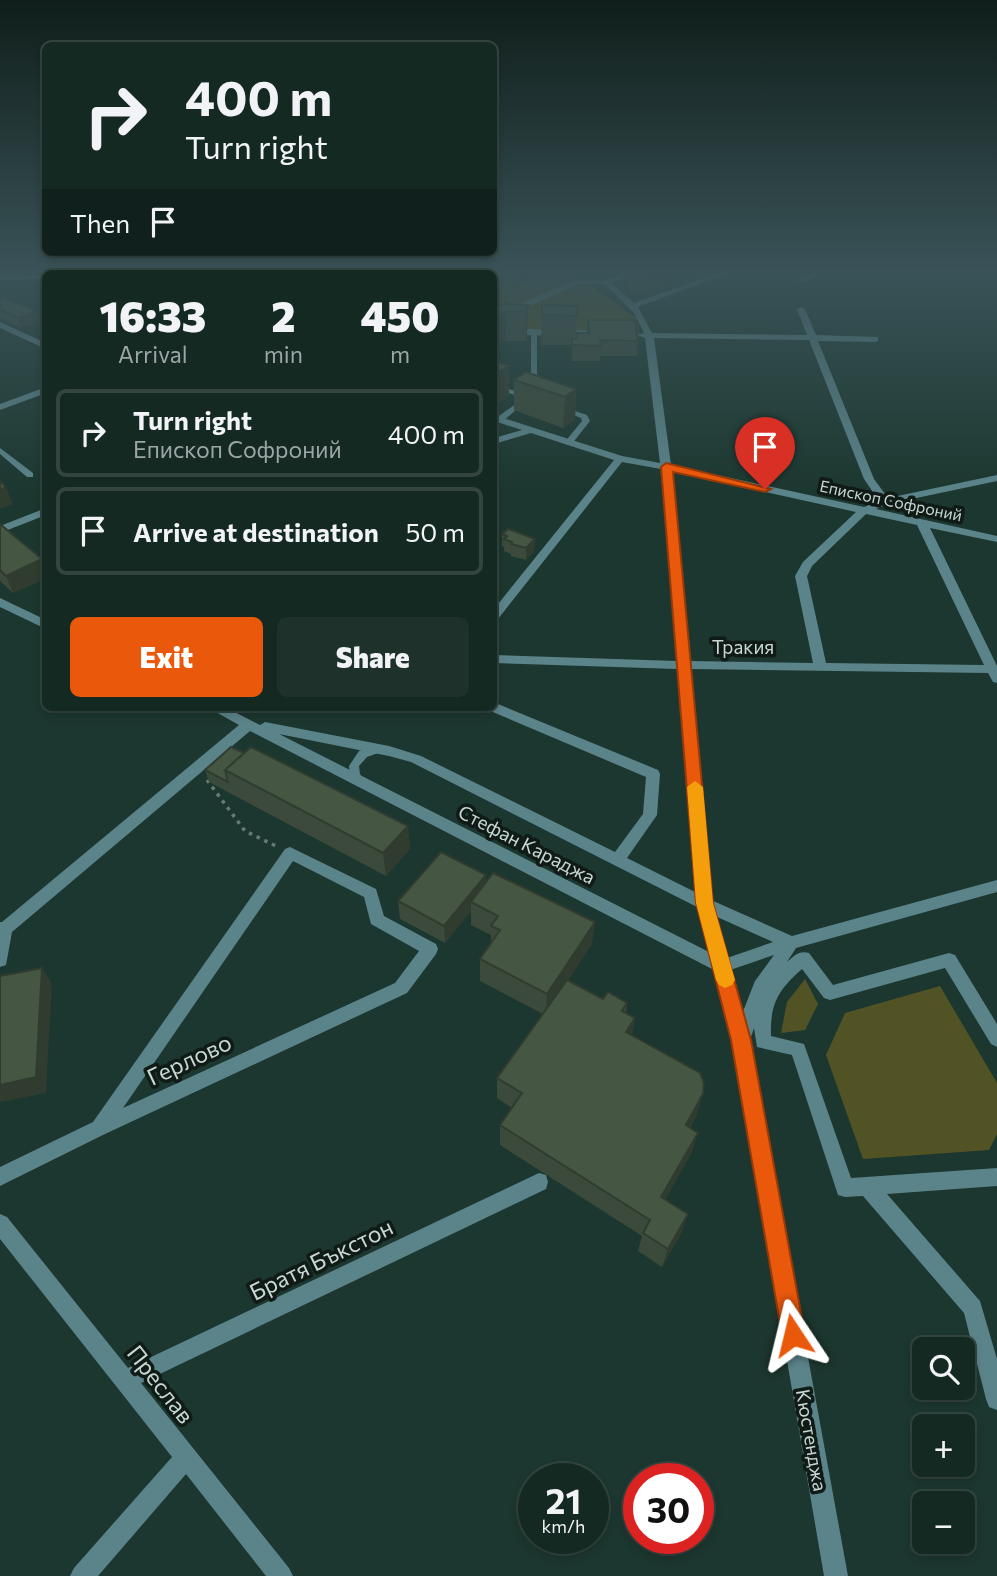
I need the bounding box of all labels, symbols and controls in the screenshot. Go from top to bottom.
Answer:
text: 400 m [185,66,332,126]
icon: right [70,70,161,161]
text: Turn right [185,126,328,166]
icon: arrive [144,203,182,241]
text: Then [70,207,130,238]
text: 16:33 [100,289,206,341]
text: 2 [271,289,295,341]
text: 450 [360,289,439,341]
text: Arrival [118,340,188,368]
text: min [264,340,303,368]
text: m [390,340,410,368]
text: Turn right [133,404,252,435]
icon: right [74,414,112,452]
pin [735,417,795,489]
text: 400 m [388,418,465,449]
icon: arrive [746,428,784,466]
text: Епископ Софроний [133,435,342,463]
street label: Епископ Софроний [818,476,964,524]
icon: arrive [74,512,112,550]
text: Arrive at destination [133,516,379,547]
text: 50 m [405,516,465,547]
button: Exit [70,617,263,697]
button: Share [277,617,469,697]
street label: Тракия [712,635,774,658]
street label: Стефан Караджа [455,800,599,888]
street label: Герлово [142,1027,236,1091]
street label: Братя Бъкстон [245,1212,397,1306]
position arrow [756,1298,830,1372]
map controls [912,1337,975,1554]
button: search [912,1337,975,1400]
street label: Преслав [122,1339,200,1429]
street label: Кюстенджа [792,1387,832,1493]
button: + [912,1414,975,1477]
speed limit sign: 30 [623,1463,714,1554]
text: 21 [546,1478,581,1521]
button: − [912,1491,975,1554]
text: km/h [542,1515,585,1537]

